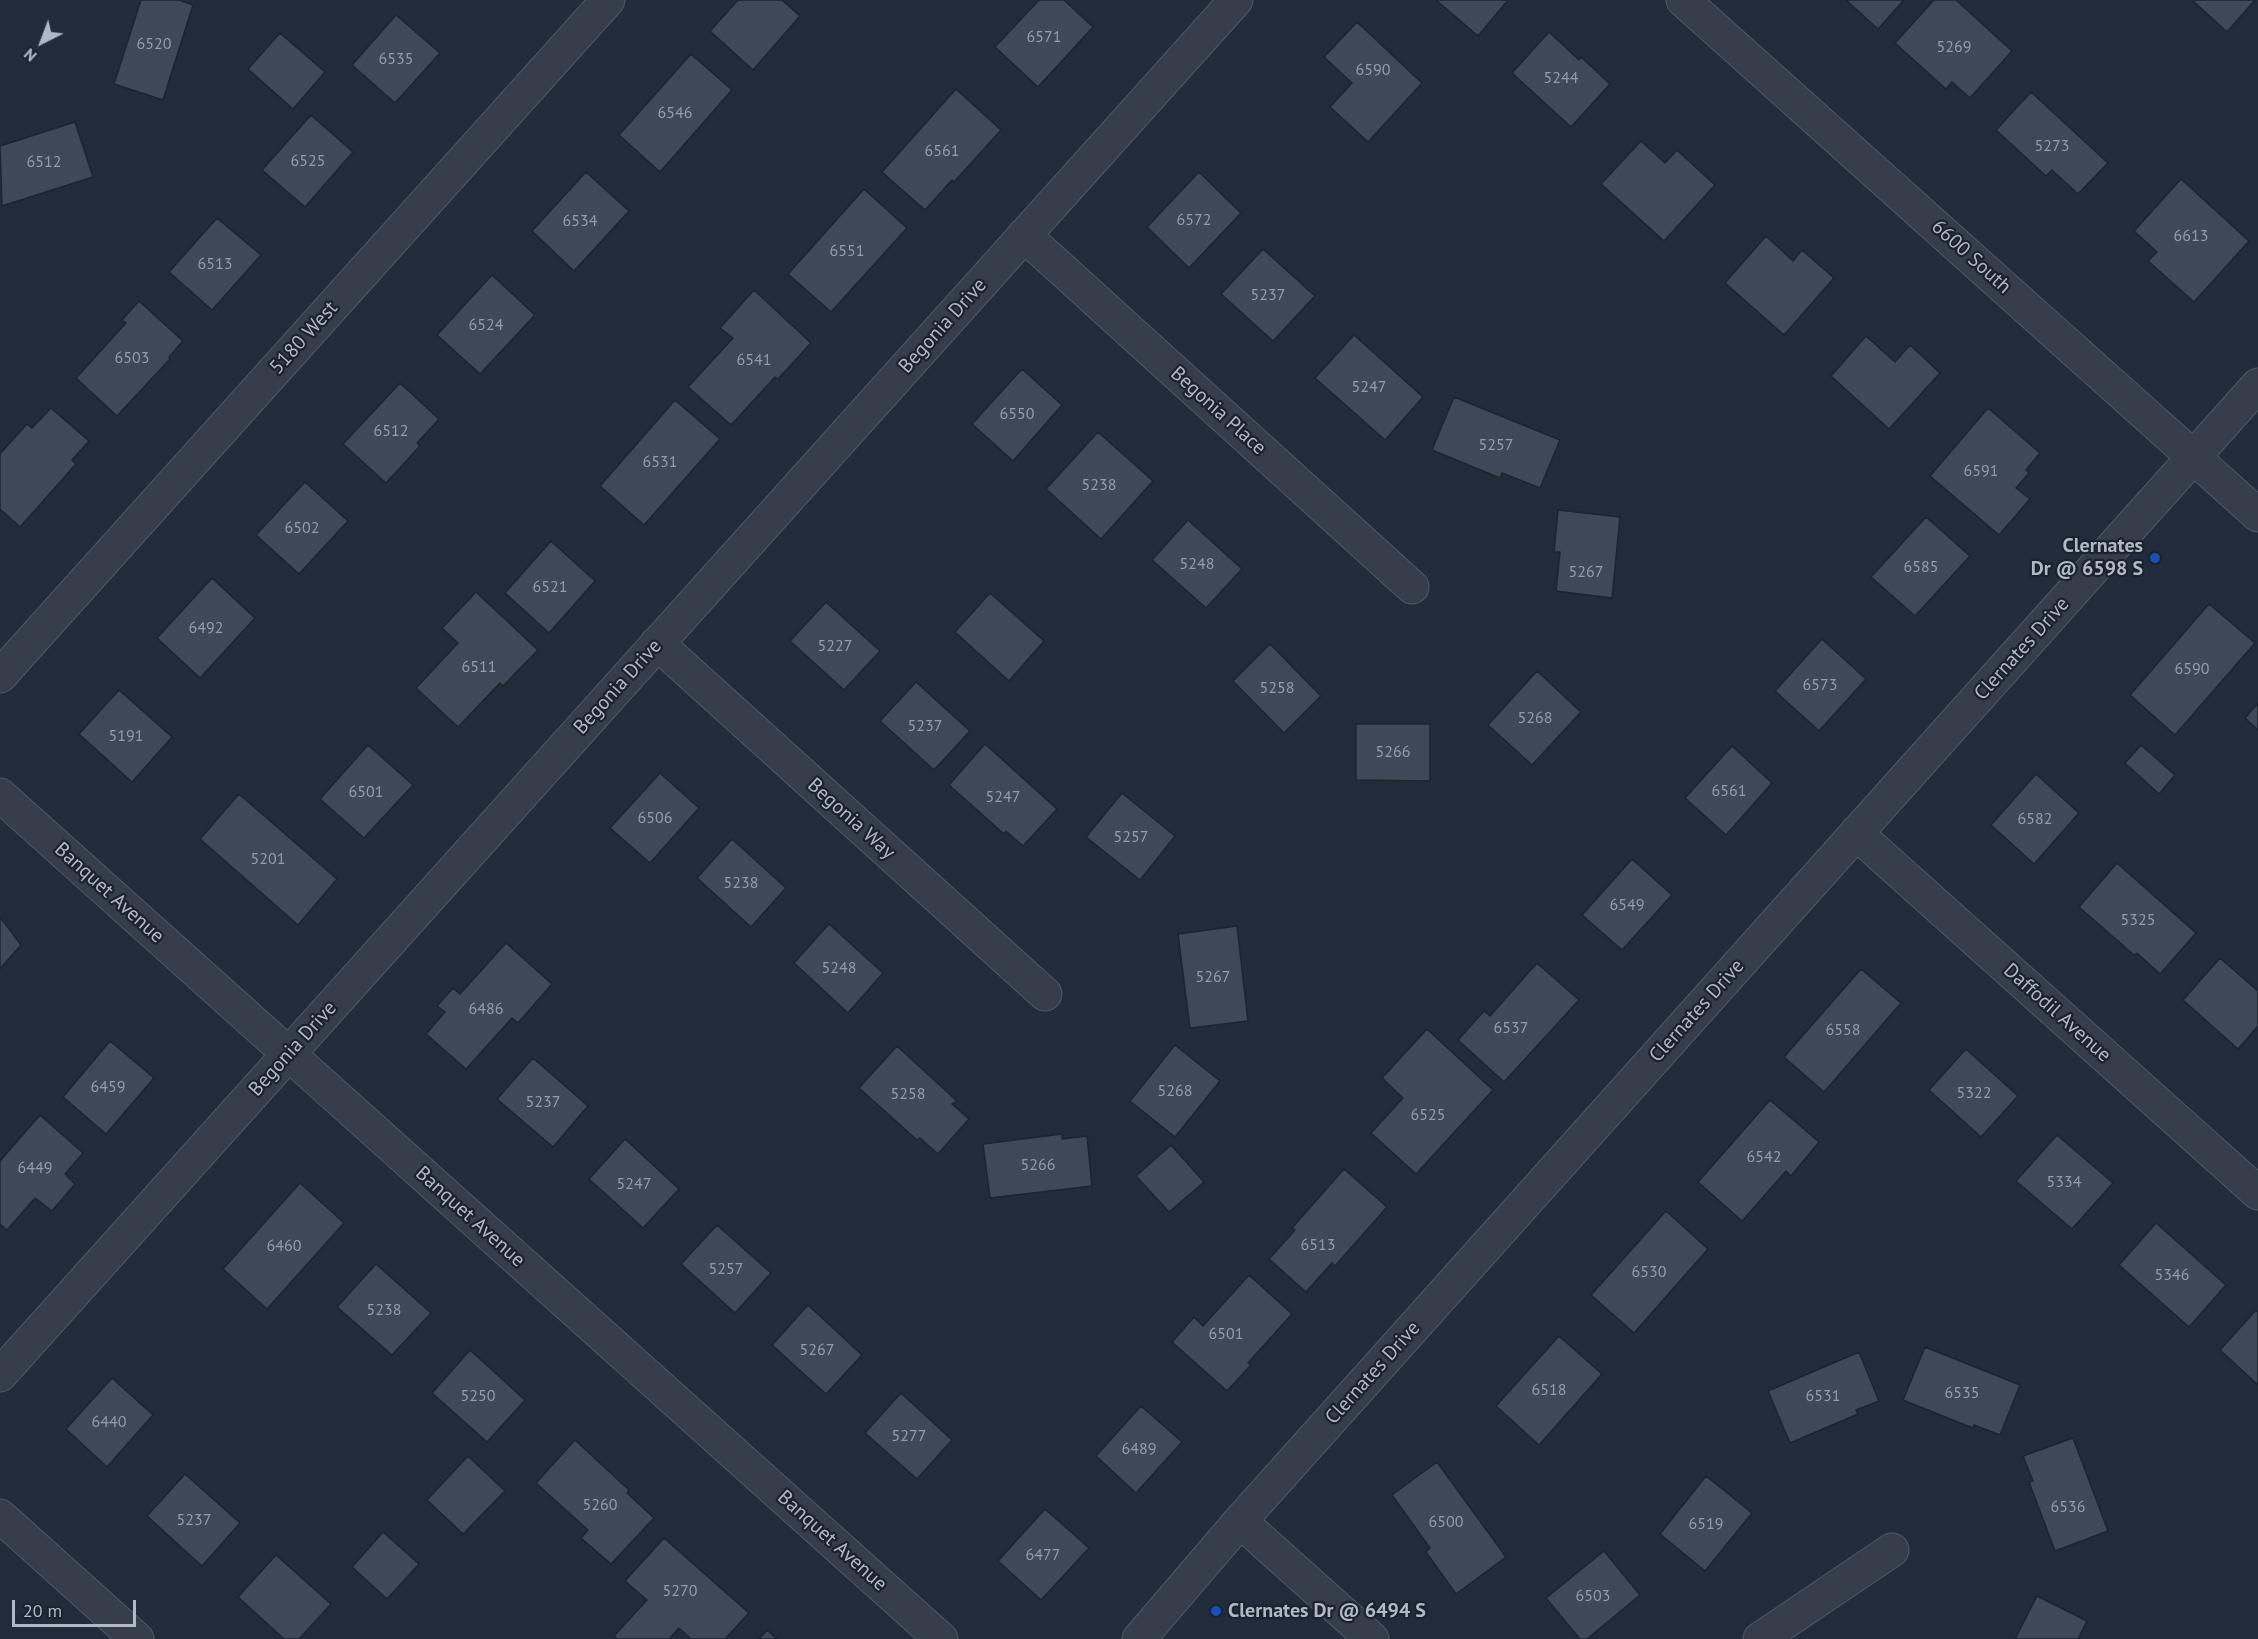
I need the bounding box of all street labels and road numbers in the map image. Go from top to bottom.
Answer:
street label: 6600 South [1926,215,2016,299]
street label: Begonia Drive [894,274,992,378]
street label: 5180 West [265,297,343,379]
street label: Begonia Place [1165,362,1271,460]
street label: Clernates Drive [1969,593,2075,705]
street label: Begonia Drive [569,635,667,739]
street label: Begonia Way [802,773,900,865]
street label: Banquet Avenue [49,838,169,948]
street label: Clernates Drive [1644,955,1750,1067]
street label: Daffodil Avenue [1998,959,2116,1067]
street label: Begonia Drive [244,997,342,1101]
street label: Banquet Avenue [410,1162,530,1272]
street label: Clernates Drive [1320,1317,1426,1429]
street label: Banquet Avenue [772,1486,892,1596]

